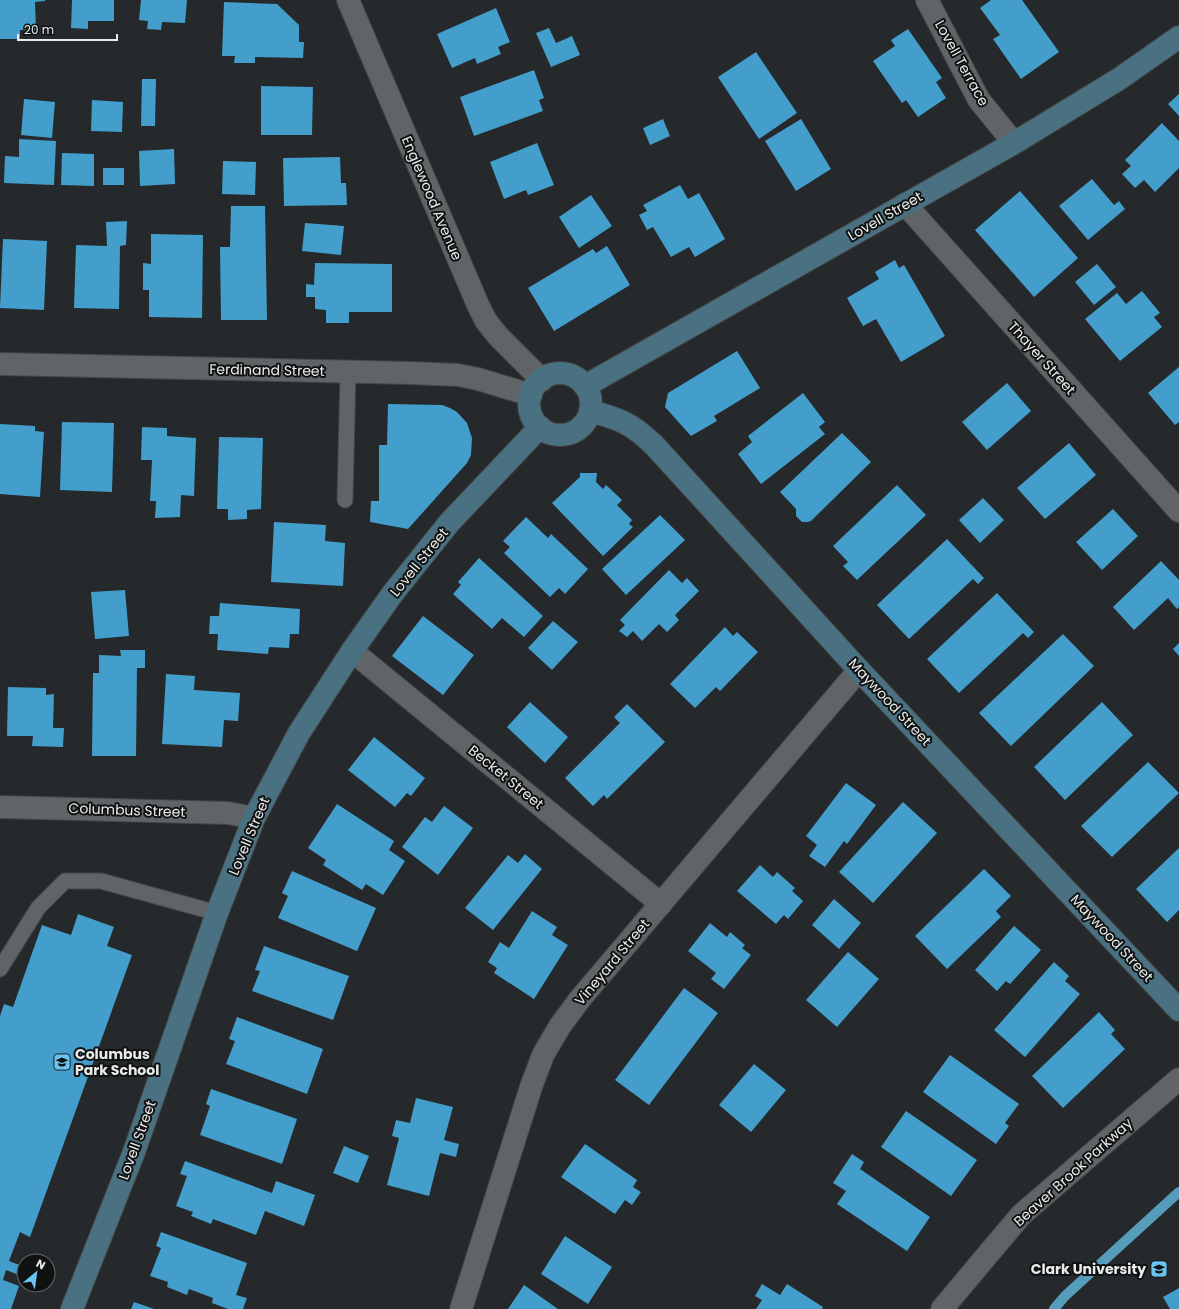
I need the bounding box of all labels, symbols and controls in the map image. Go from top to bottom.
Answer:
scale bar [18,16,117,42]
street label: Lovell Terrace [930,16,994,110]
text: 20 m [24,21,54,38]
street label: Englewood Avenue [397,133,467,263]
street label: Lovell Street [844,187,926,245]
street label: Thayer Street [1004,317,1080,399]
street label: Ferdinand Street [209,359,325,381]
street label: Lovell Street [385,523,453,601]
street label: Maywood Street [844,654,936,750]
street label: Becket Street [464,740,548,814]
street label: Lovell Street [224,794,274,878]
street label: Columbus Street [68,798,186,822]
street label: Maywood Street [1066,890,1158,986]
street label: Vineyard Street [570,914,654,1010]
place label: Columbus Park School [75,1044,159,1080]
school or university icon: Columbus Park School [52,1052,72,1072]
street label: Lovell Street [113,1098,161,1182]
street label: Beaver Brook Parkway [1009,1113,1137,1231]
north arrow [16,1253,56,1293]
text: N [33,1255,48,1273]
place label: Clark University [1031,1259,1146,1279]
school or university icon: Clark University [1149,1259,1169,1279]

